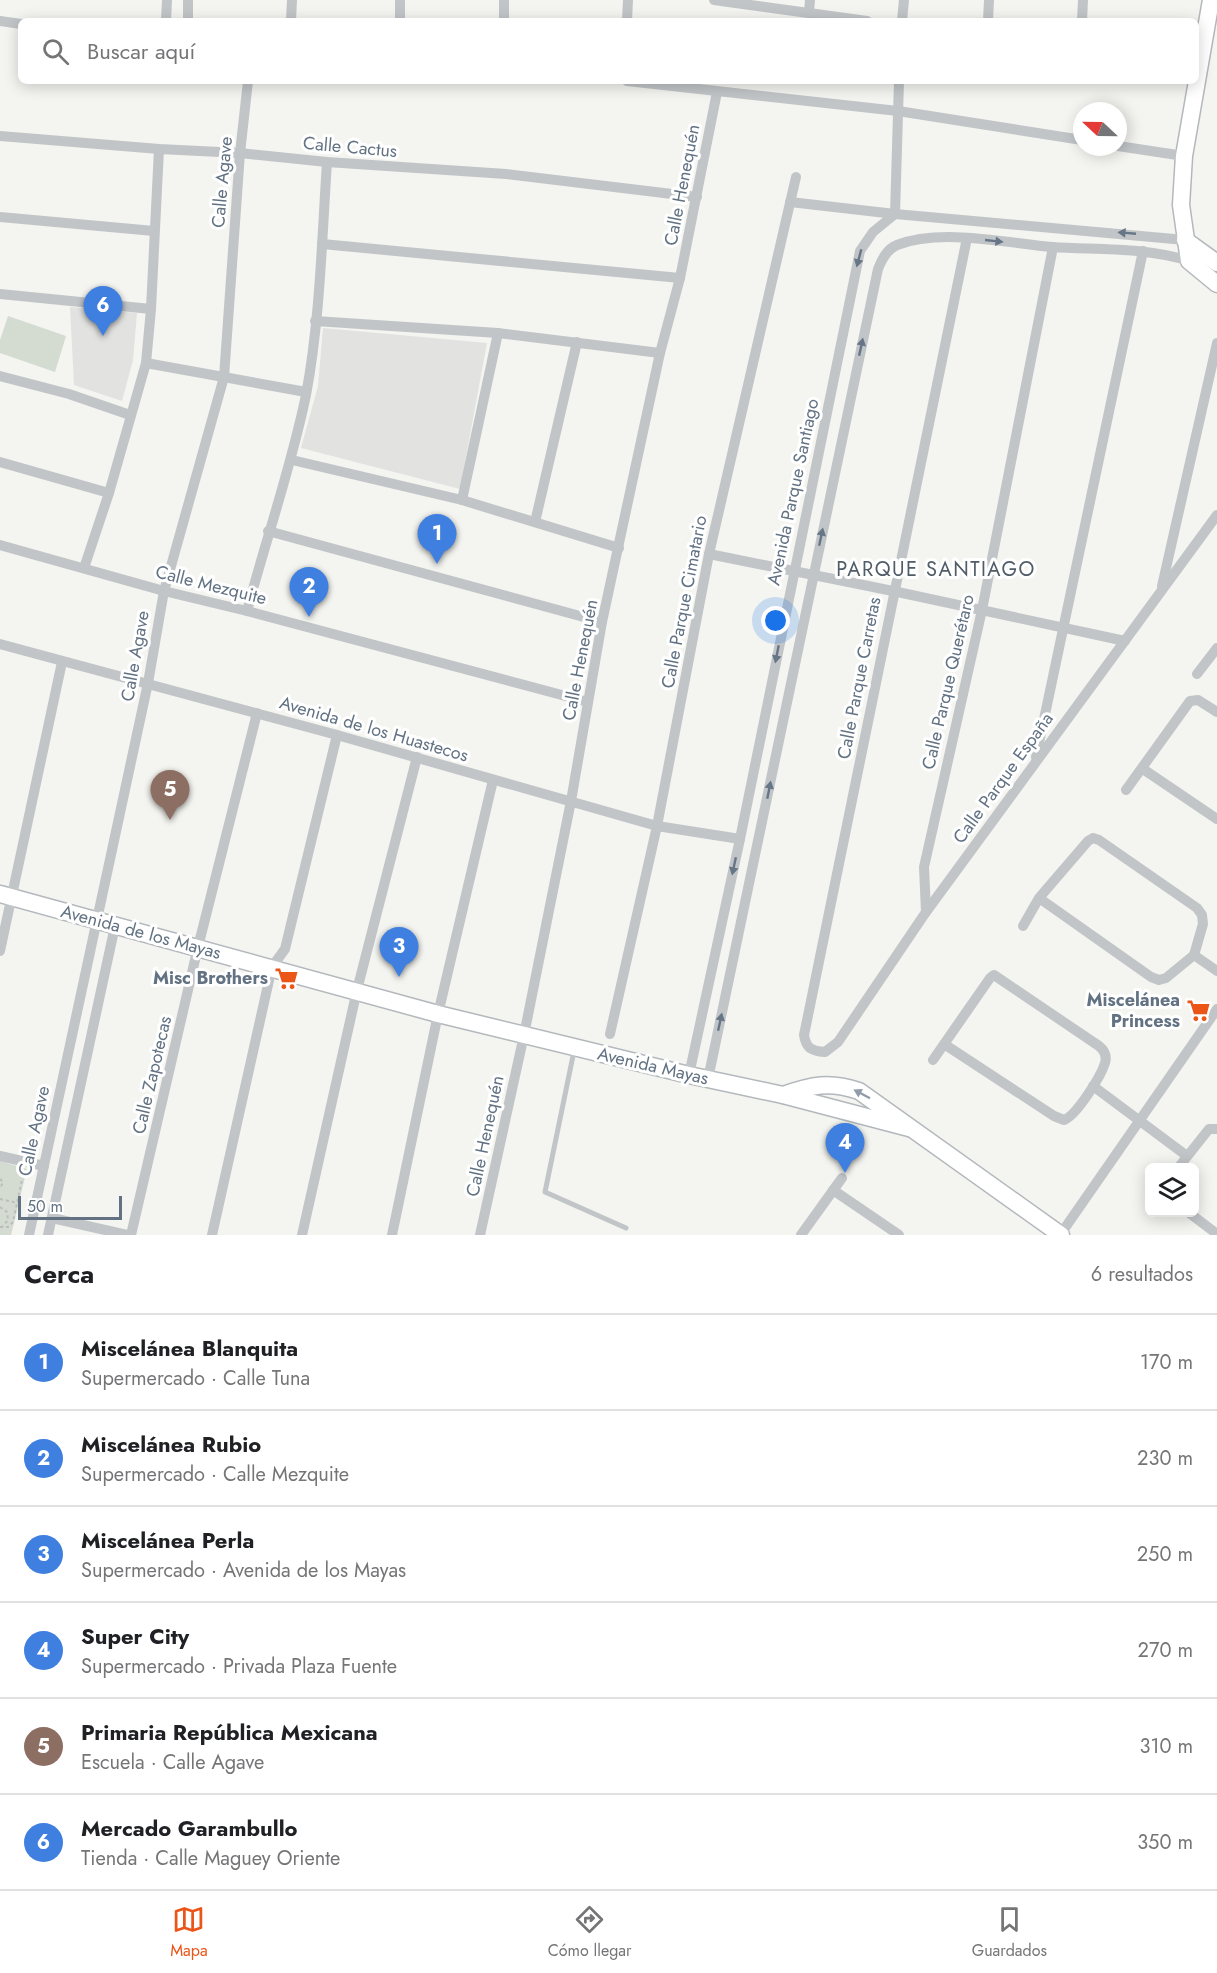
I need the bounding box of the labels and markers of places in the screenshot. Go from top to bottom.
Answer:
pin: 6 [84,286,122,336]
pin: 1 [418,514,456,564]
pin: 2 [290,568,328,617]
pin: 5 [150,770,190,820]
pin: 3 [380,928,418,977]
place label: Misc Brothers [153,965,268,991]
supermarket icon: Misc Brothers [273,965,299,991]
place label: Miscelánea Princess [1087,987,1180,1034]
supermarket icon: Miscelánea Princess [1185,997,1211,1023]
pin: 4 [826,1124,864,1173]

